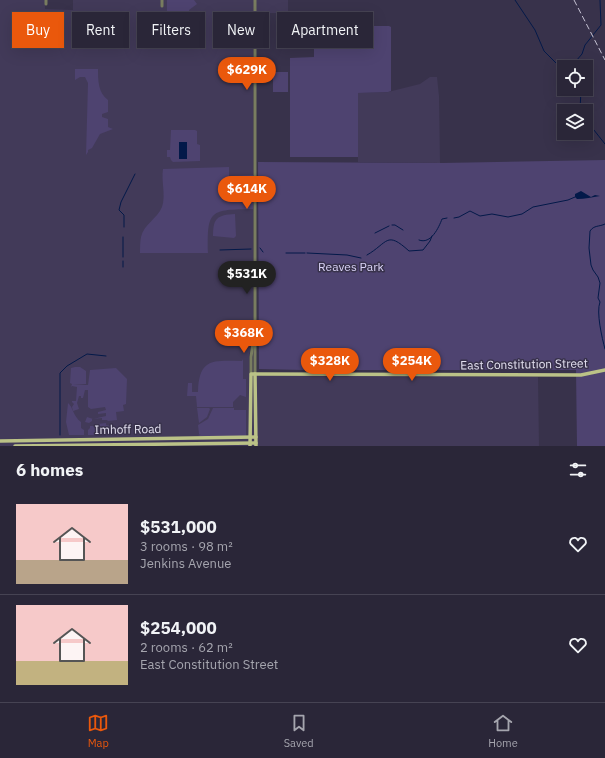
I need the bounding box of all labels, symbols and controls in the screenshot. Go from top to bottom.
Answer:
chip: Buy [12,12,64,48]
chip: Rent [72,12,129,48]
chip: Filters [137,12,205,48]
chip: New [213,12,269,48]
chip: Apartment [277,12,373,48]
pin: $629K [219,57,275,91]
map controls [557,60,593,140]
button: locate [557,60,593,96]
text: $629K [227,61,267,78]
button: layers [557,104,593,140]
pin: $614K [219,176,275,210]
text: $614K [227,180,267,197]
park label: Reaves Park [318,259,385,274]
pin: $531K [219,261,275,295]
text: $531K [227,265,267,282]
pin: $368K [216,320,272,354]
text: $368K [224,324,264,341]
pin: $328K [302,348,358,382]
pin: $254K [384,348,440,382]
text: $328K [310,352,350,369]
text: $254K [392,352,432,369]
street label: East Constitution Street [460,355,588,373]
street label: Imhoff Road [94,421,162,437]
text: 6 homes [16,459,83,481]
icon: filters [567,459,589,481]
text: $531,000 [140,516,217,538]
icon: home [48,520,96,568]
icon: heart [567,533,589,555]
text: 3 rooms · 98 m² [140,538,233,555]
text: Jenkins Avenue [140,555,231,572]
text: $254,000 [140,617,217,639]
icon: home [48,621,96,669]
icon: heart [567,634,589,656]
text: 2 rooms · 62 m² [140,639,233,656]
text: East Constitution Street [140,656,278,673]
tab: Map [87,712,109,750]
tab: Saved [284,712,314,750]
tab: Home [488,712,518,750]

